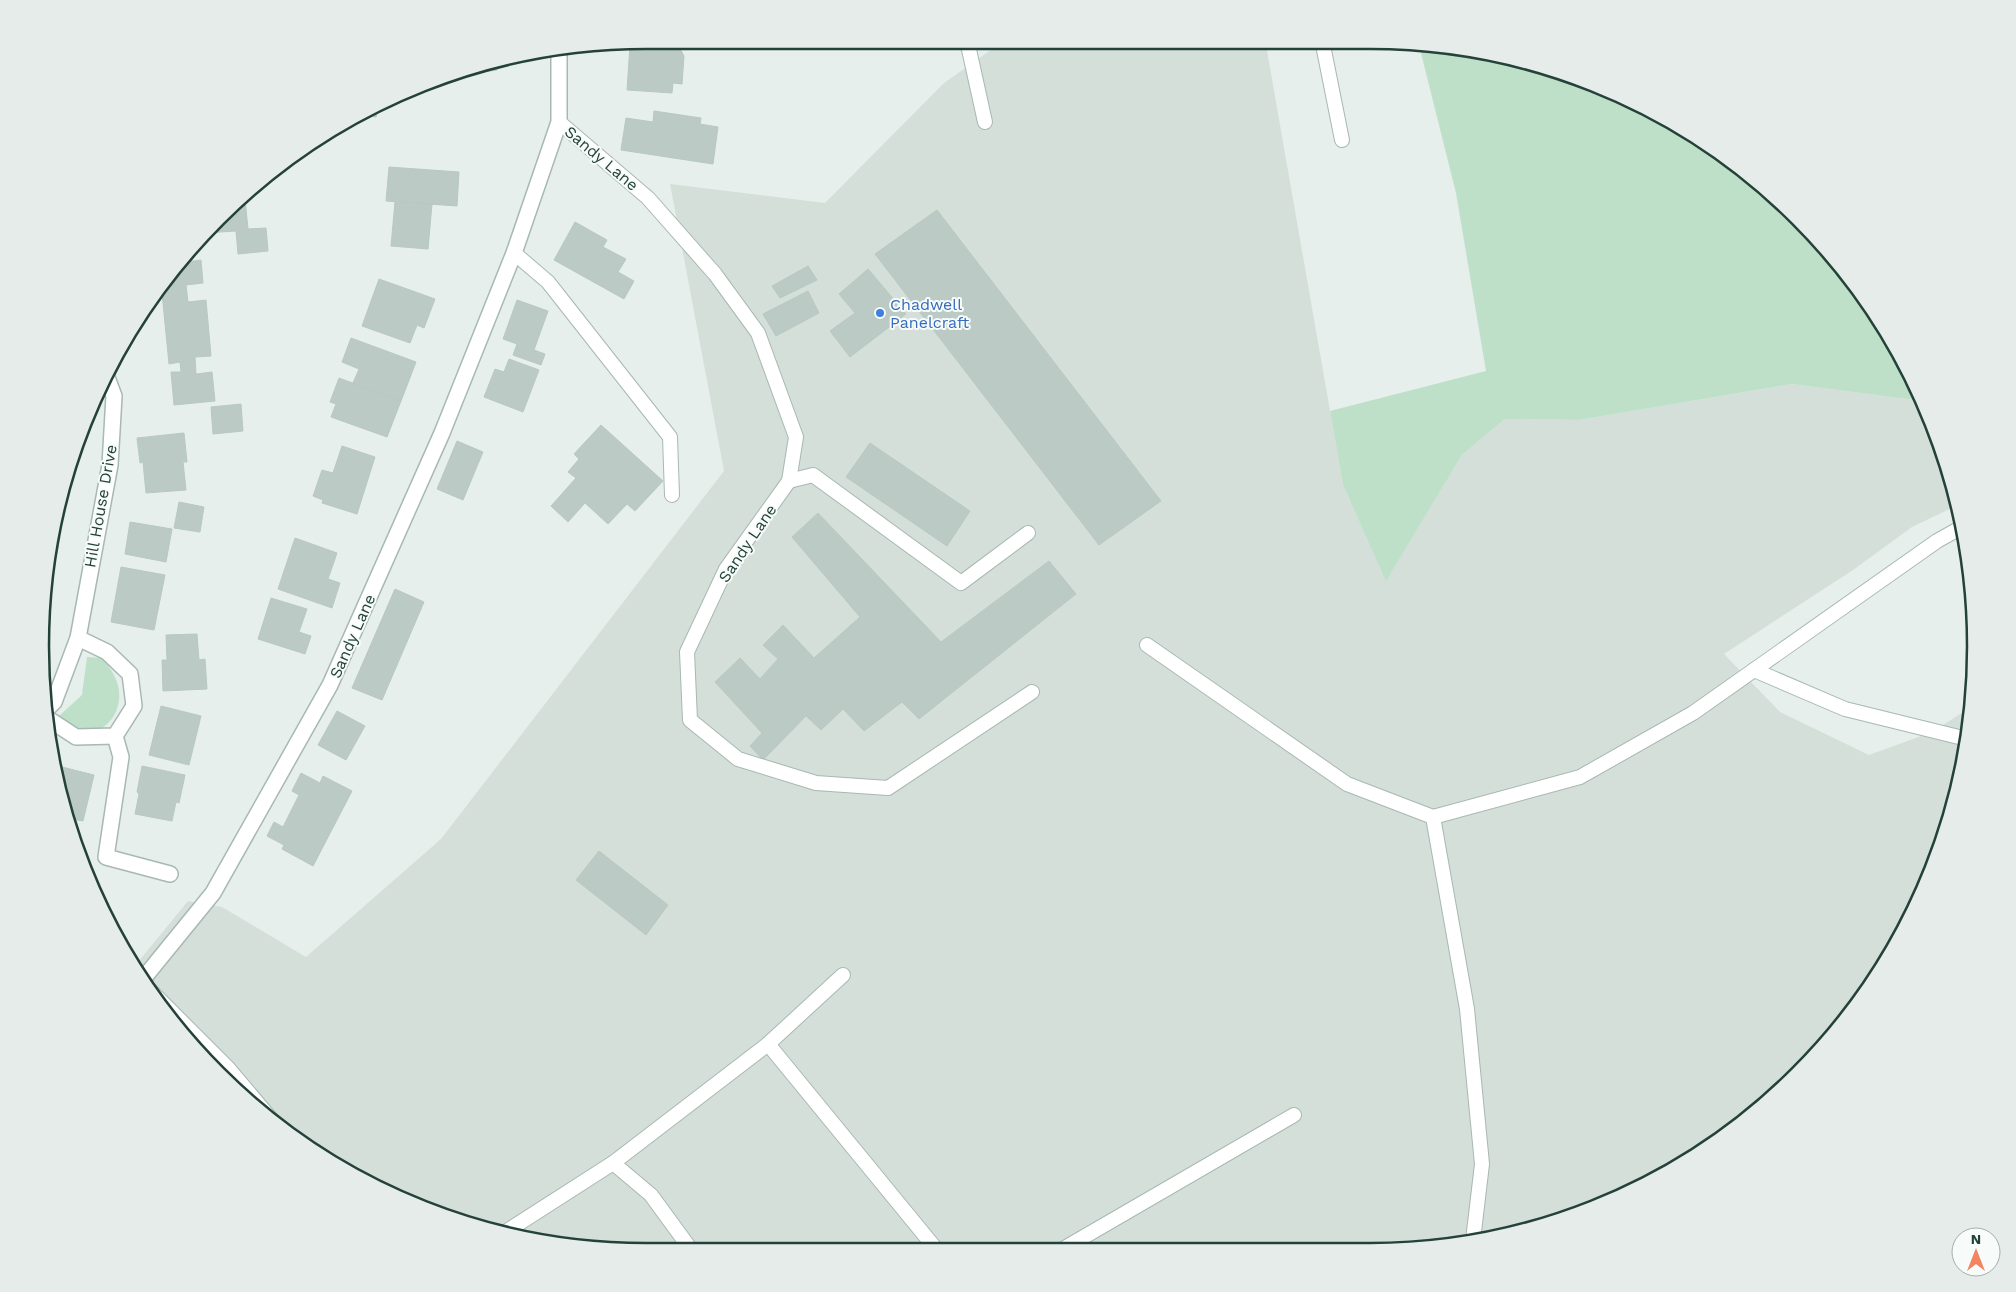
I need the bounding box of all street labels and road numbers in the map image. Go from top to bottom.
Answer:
street label: Sandy Lane [561,122,642,195]
street label: Hill House Drive [80,443,121,569]
street label: Sandy Lane [714,501,781,586]
street label: Sandy Lane [325,591,379,681]

